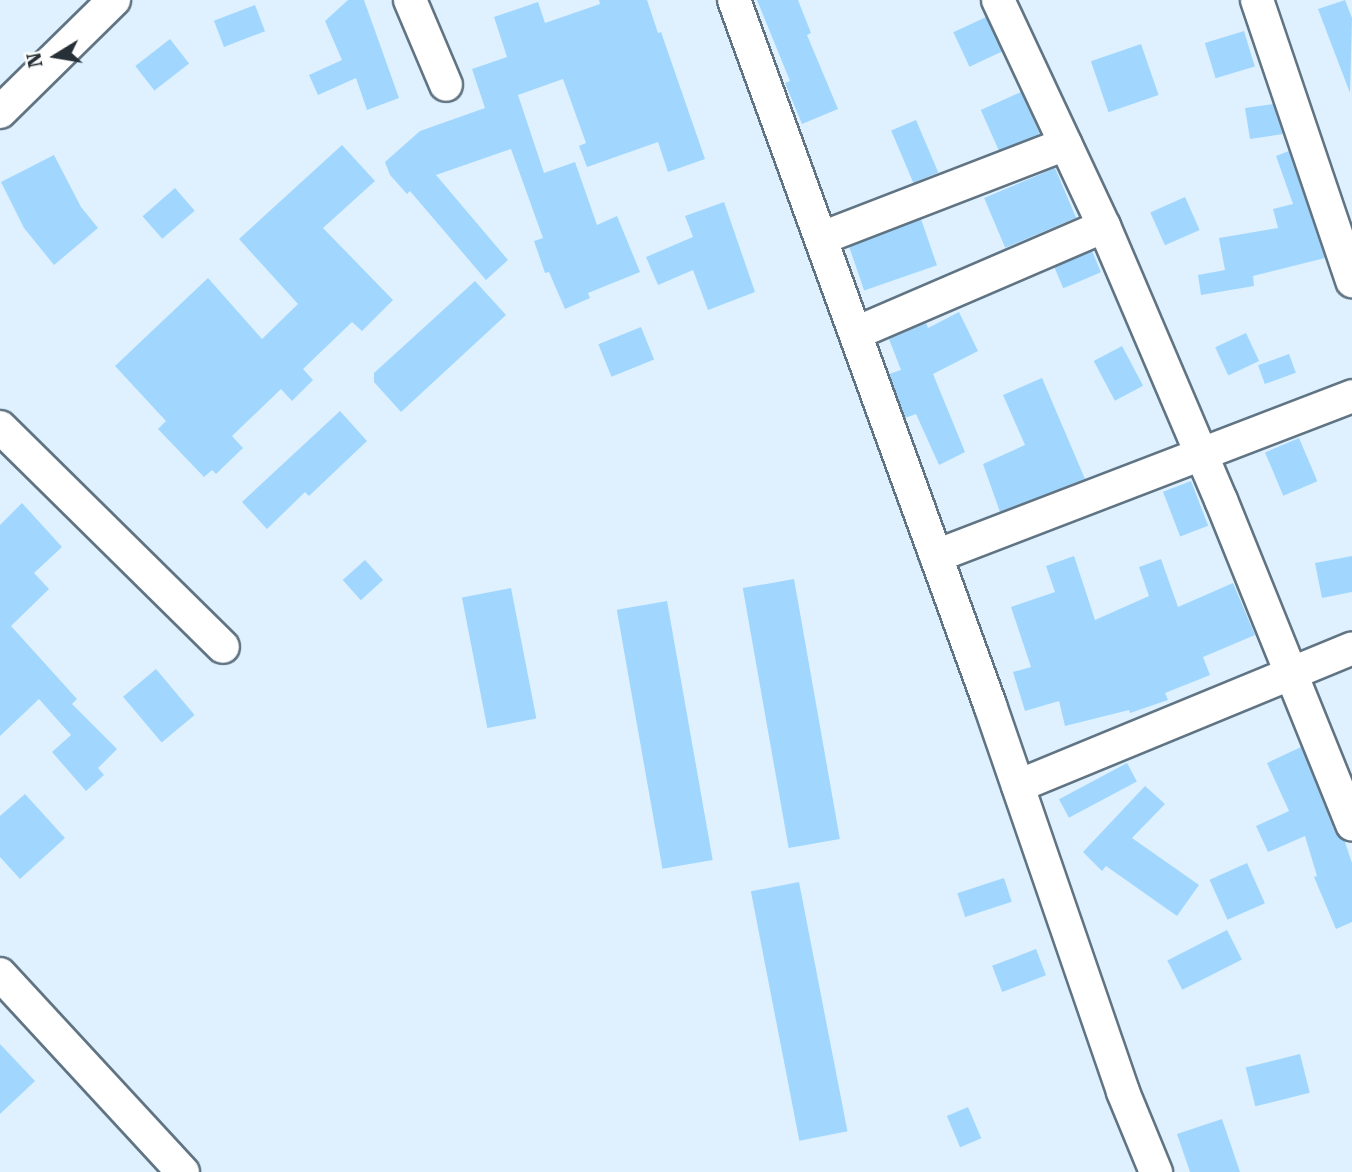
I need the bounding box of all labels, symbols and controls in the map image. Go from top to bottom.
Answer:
north arrow [21,21,91,91]
text: N [22,51,48,69]

